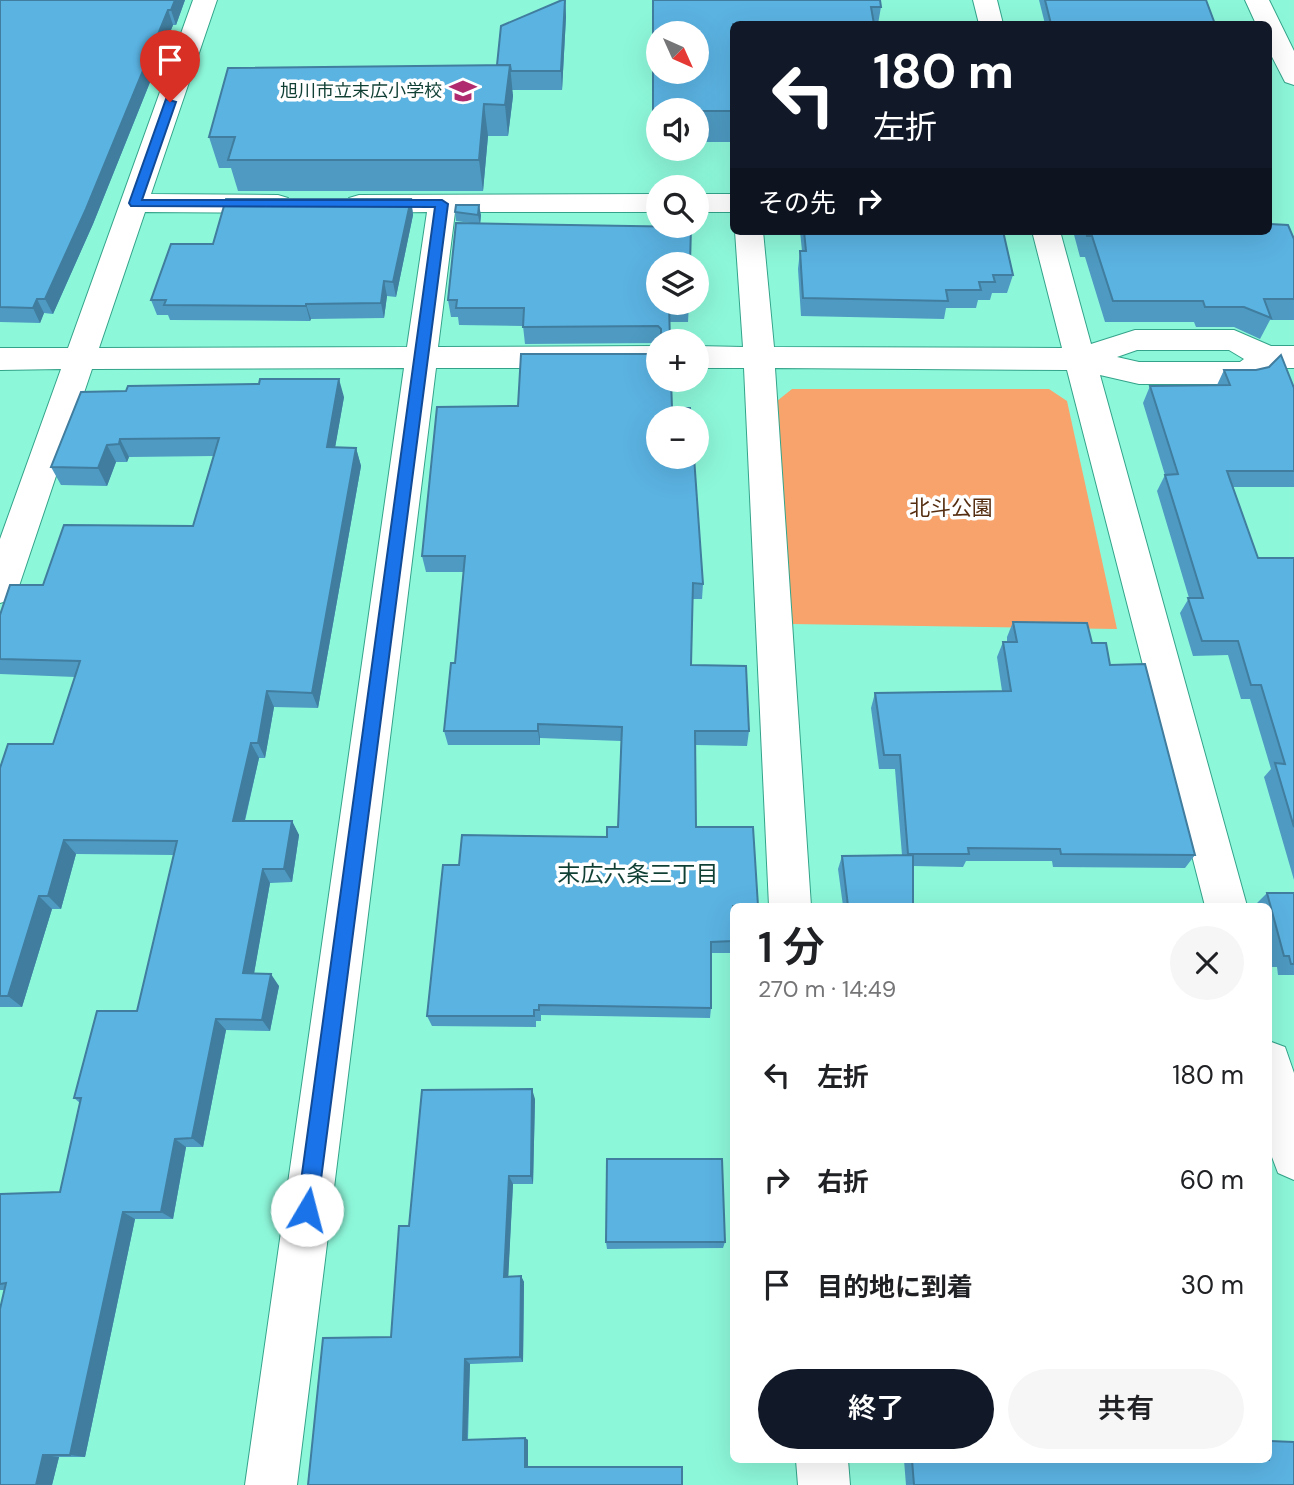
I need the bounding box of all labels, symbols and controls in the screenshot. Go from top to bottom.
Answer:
north arrow [646,21,709,84]
map controls [646,21,709,469]
pin [140,30,200,102]
text: 180 m [873,39,1014,103]
icon: arrive [151,41,189,79]
icon: left [758,49,849,140]
school or university icon: 旭川市立末広小学校 [448,76,478,106]
place label: 旭川市立末広小学校 [280,79,442,103]
button: sound [646,98,709,161]
text: 左折 [873,106,937,148]
button: search [646,175,709,238]
icon: right [850,182,888,220]
text: その先 [758,186,836,220]
button: layers [646,252,709,315]
button: + [646,329,709,392]
button: − [646,406,709,469]
park label: 北斗公園 [909,494,993,522]
district label: 末広六条三丁目 [558,859,719,889]
text: 1 分 [758,920,825,975]
button: close [1170,926,1244,1000]
text: 270 m · 14:49 [758,974,896,1004]
icon: left [758,1056,796,1094]
text: 180 m [1172,1058,1244,1092]
text: 左折 [817,1060,869,1094]
icon: right [758,1161,796,1199]
text: 60 m [1180,1163,1244,1197]
text: 右折 [817,1165,869,1199]
position arrow [270,1173,344,1247]
icon: arrive [758,1266,796,1304]
text: 30 m [1181,1268,1244,1302]
text: 目的地に到着 [817,1270,973,1304]
button: 終了 [758,1369,994,1449]
button: 共有 [1008,1369,1244,1449]

